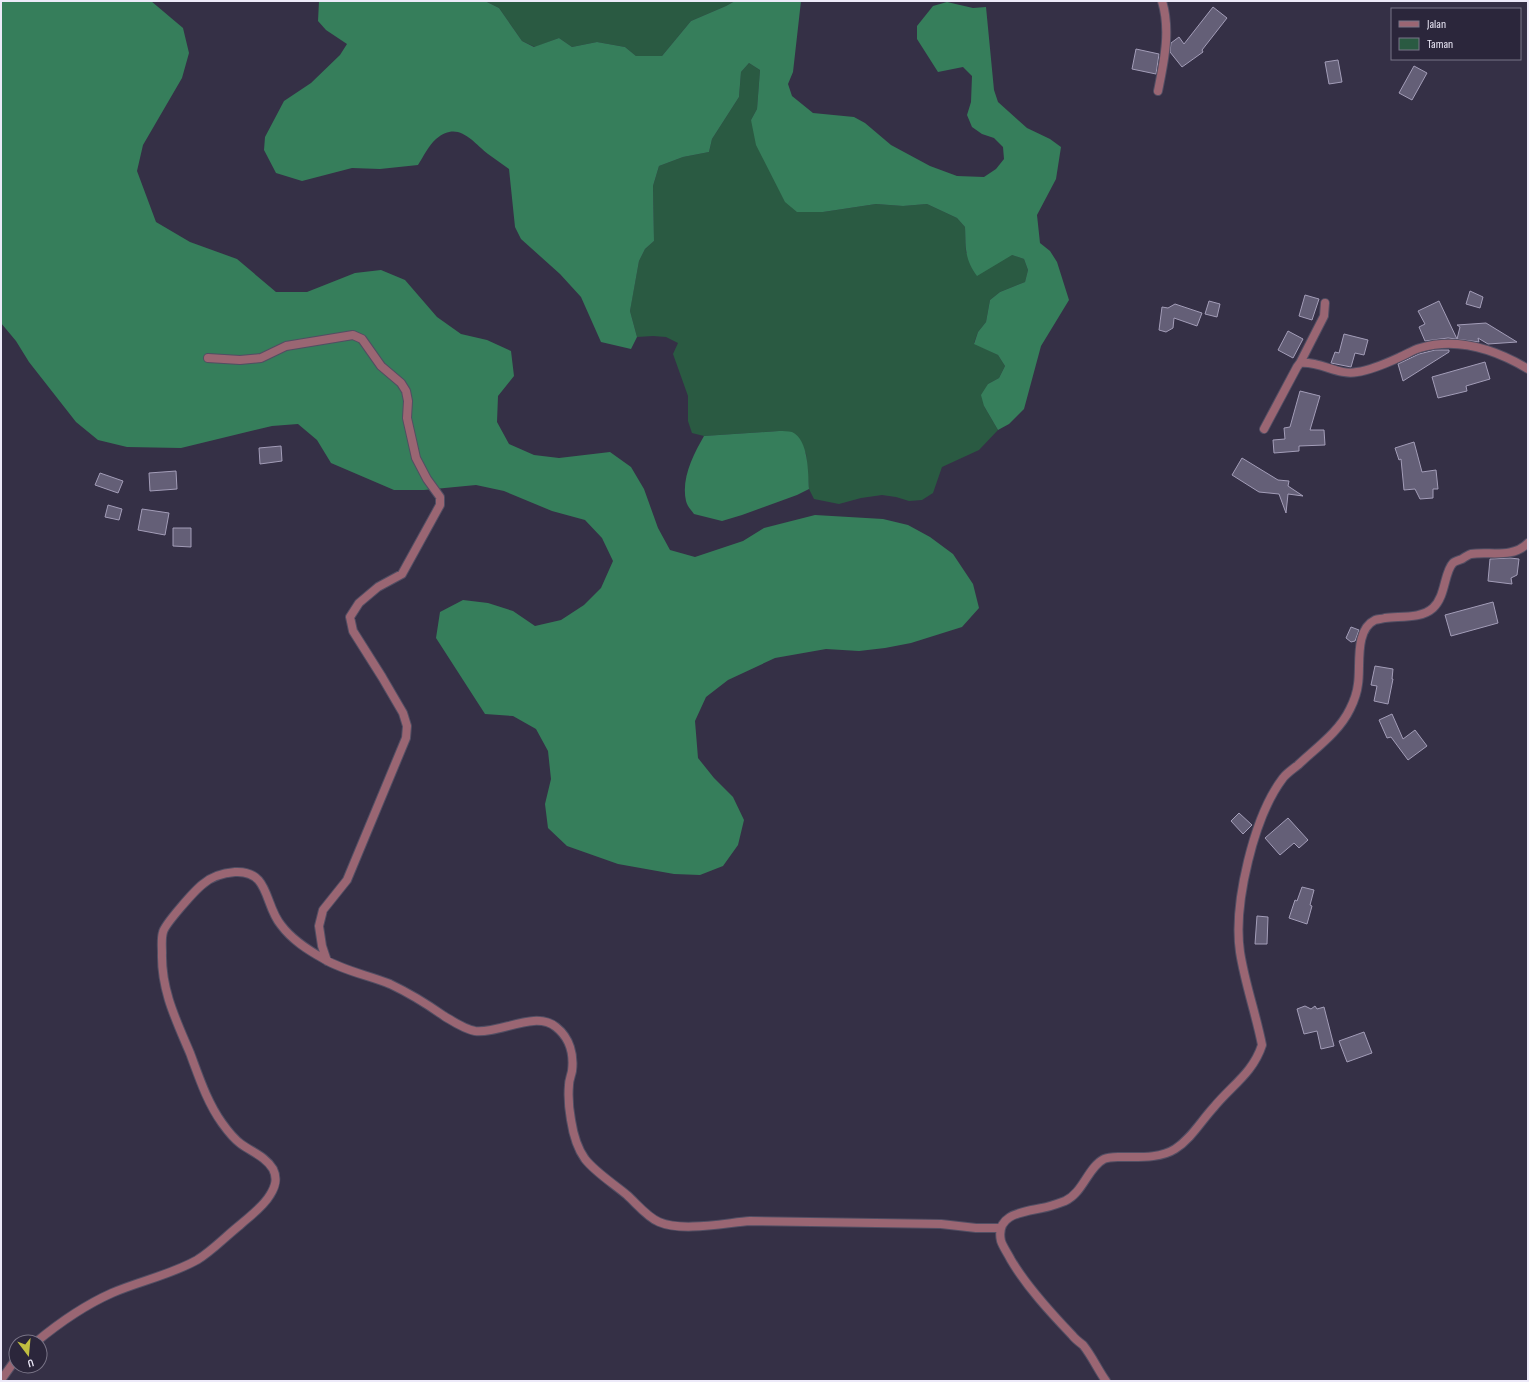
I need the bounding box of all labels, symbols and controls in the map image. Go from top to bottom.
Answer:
legend [1391,8,1521,60]
text: Jalan [1426,17,1446,32]
text: Taman [1427,37,1453,52]
north arrow [8,1334,48,1374]
text: U [26,1356,35,1370]

